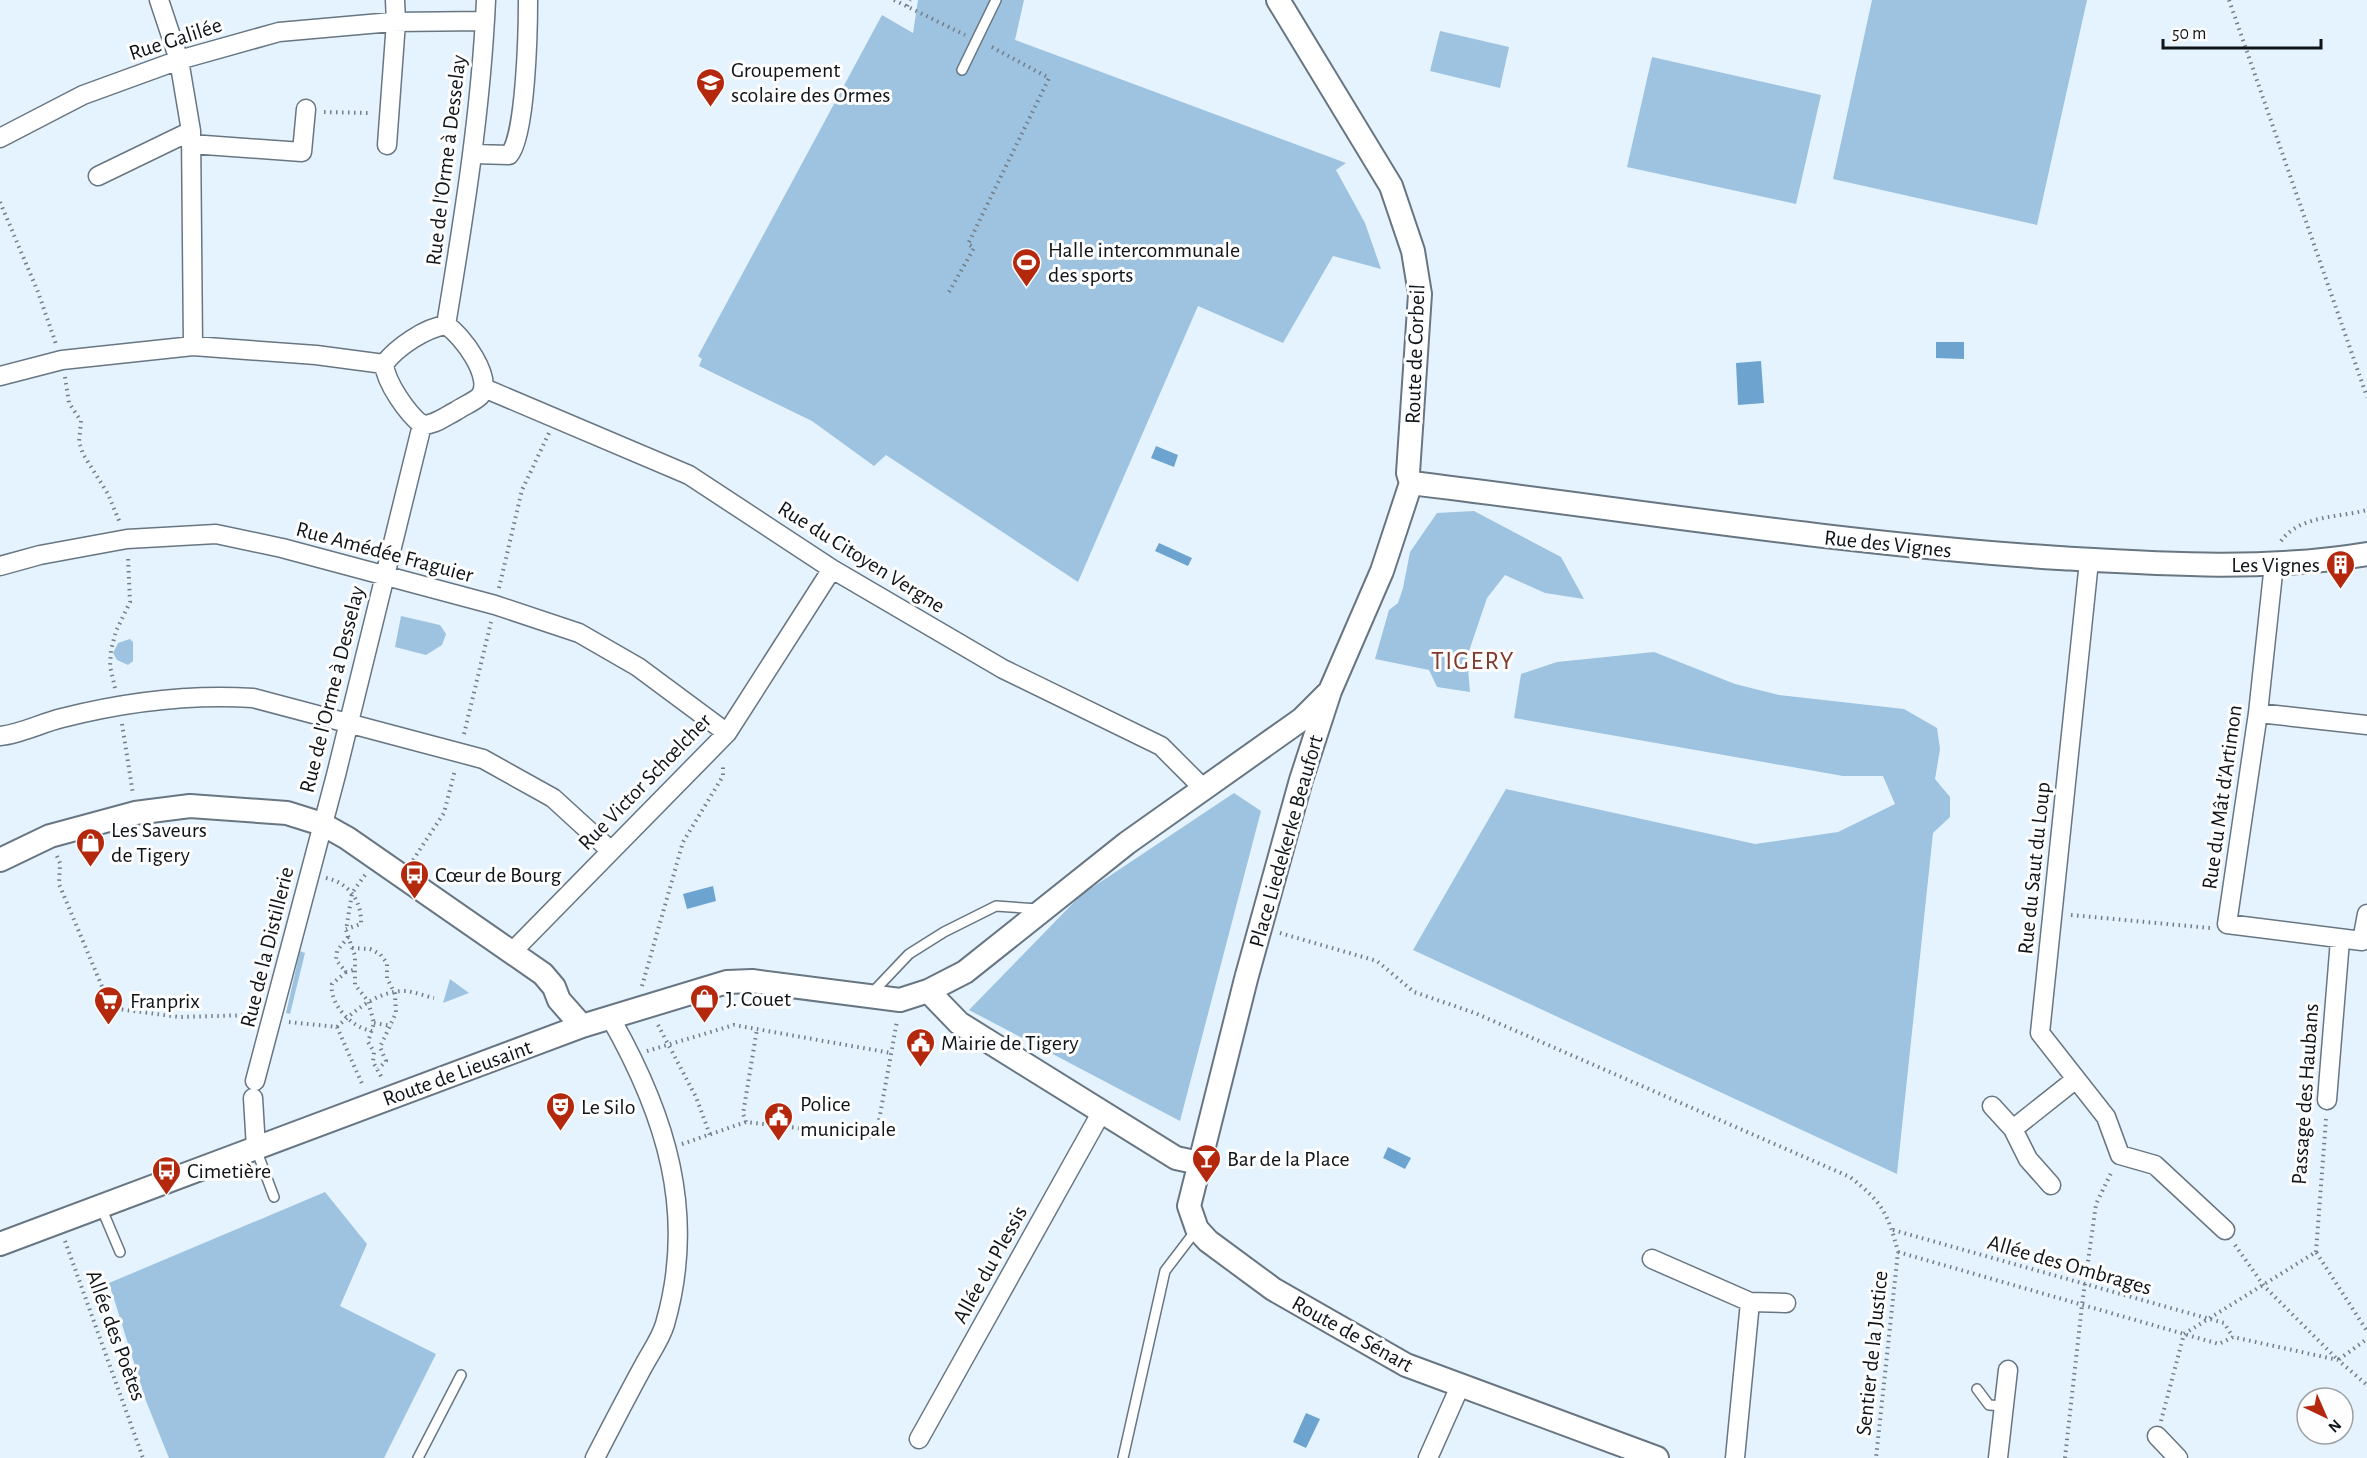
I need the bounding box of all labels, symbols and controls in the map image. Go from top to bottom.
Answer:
scale bar [2163,12,2320,50]
street label: Rue Galilée [126,14,225,64]
text: 50 m [2172,25,2206,43]
street label: Rue de l'Orme à Desselay [422,53,470,267]
place label: Groupement scolaire des Ormes [731,59,890,106]
school or university icon: Groupement scolaire des Ormes [694,66,726,108]
place label: Halle intercommunale des sports [1048,239,1240,286]
sports icon: Halle intercommunale des sports [1011,246,1043,288]
street label: Route de Corbeil [1402,284,1428,424]
street label: Rue du Citoyen Vergne [774,497,949,617]
street label: Rue Amédée Fraguier [294,518,476,586]
street label: Rue des Vignes [1823,526,1953,562]
building icon: Les Vignes [2325,548,2357,590]
place label: Les Vignes [2231,554,2320,576]
street label: Rue de l'Orme à Desselay [296,583,368,795]
district label: TIGERY [1431,648,1515,674]
street label: Rue du Mât d'Artimon [2198,703,2246,891]
street label: Rue Victor Schœlcher [574,709,715,854]
street label: Place Liedekerke Beaufort [1245,733,1327,950]
street label: Rue du Saut du Loup [2014,781,2054,955]
place label: Les Saveurs de Tigery [111,819,207,866]
shop icon: Les Saveurs de Tigery [74,826,106,868]
bus stop icon: Cœur de Bourg [398,858,430,900]
place label: Cœur de Bourg [435,864,561,886]
street label: Rue de la Distillerie [236,865,298,1030]
shop icon: J. Couet [689,982,721,1024]
supermarket icon: Franprix [93,984,125,1026]
place label: J. Couet [726,988,791,1010]
place label: Franprix [130,990,200,1012]
street label: Passage des Haubans [2288,1003,2322,1186]
public building icon: Mairie de Tigery [904,1026,936,1068]
place label: Mairie de Tigery [941,1032,1079,1054]
street label: Route de Lieusaint [380,1036,535,1110]
theatre icon: Le Silo [544,1090,576,1132]
place label: Police municipale [800,1093,896,1140]
place label: Le Silo [581,1096,636,1118]
public building icon: Police municipale [763,1100,795,1142]
bar icon: Bar de la Place [1190,1142,1222,1184]
place label: Bar de la Place [1227,1148,1350,1170]
bus stop icon: Cimetière [150,1154,182,1196]
place label: Cimetière [187,1160,271,1182]
street label: Allée du Plessis [949,1202,1031,1327]
street label: Allée des Ombrages [1985,1231,2154,1299]
street label: Allée des Poètes [82,1267,150,1404]
street label: Sentier de la Justice [1852,1269,1892,1437]
street label: Route de Sénart [1288,1292,1417,1376]
north arrow [2295,1386,2355,1446]
text: N [2325,1416,2344,1436]

